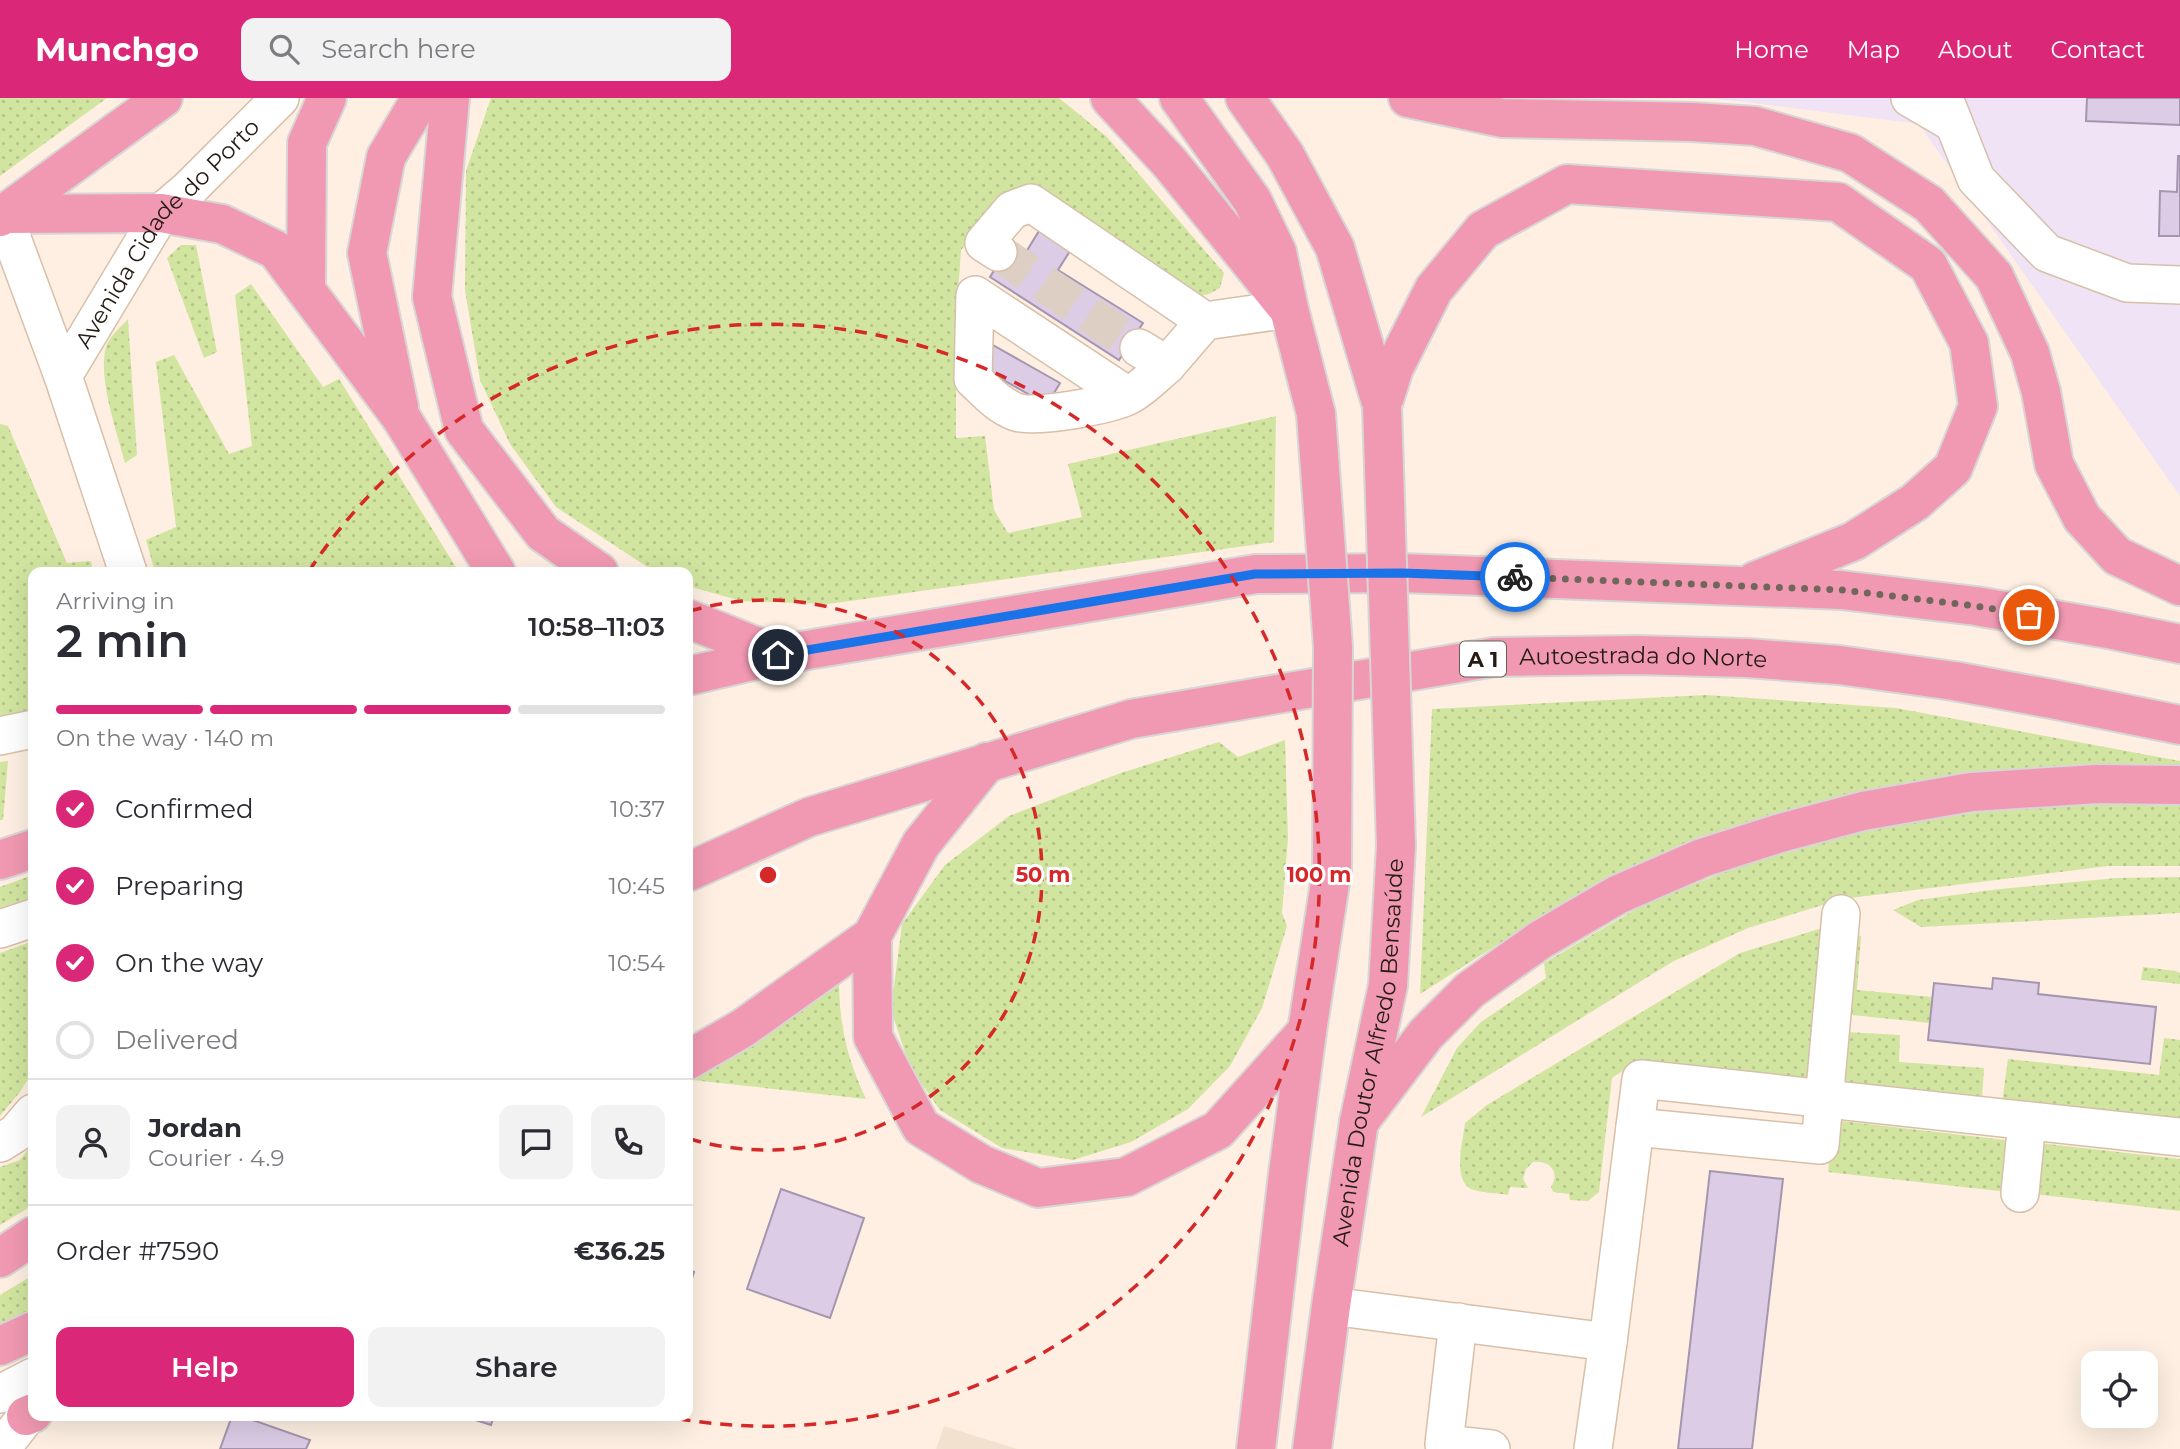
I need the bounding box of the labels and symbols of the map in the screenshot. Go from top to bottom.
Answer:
street label: Avenida Cidade do Porto [69,113,265,353]
courier [1480,542,1550,612]
pin [1999,585,2059,645]
pin [748,625,808,685]
street label: Autoestrada do Norte [1519,641,1768,673]
road number: A 1 [1460,642,1506,676]
street label: Avenida Doutor Alfredo Bensaúde [1326,858,1409,1248]
text: 50 m [1016,862,1070,887]
text: 100 m [1287,862,1351,887]
centre of rings [756,863,780,887]

